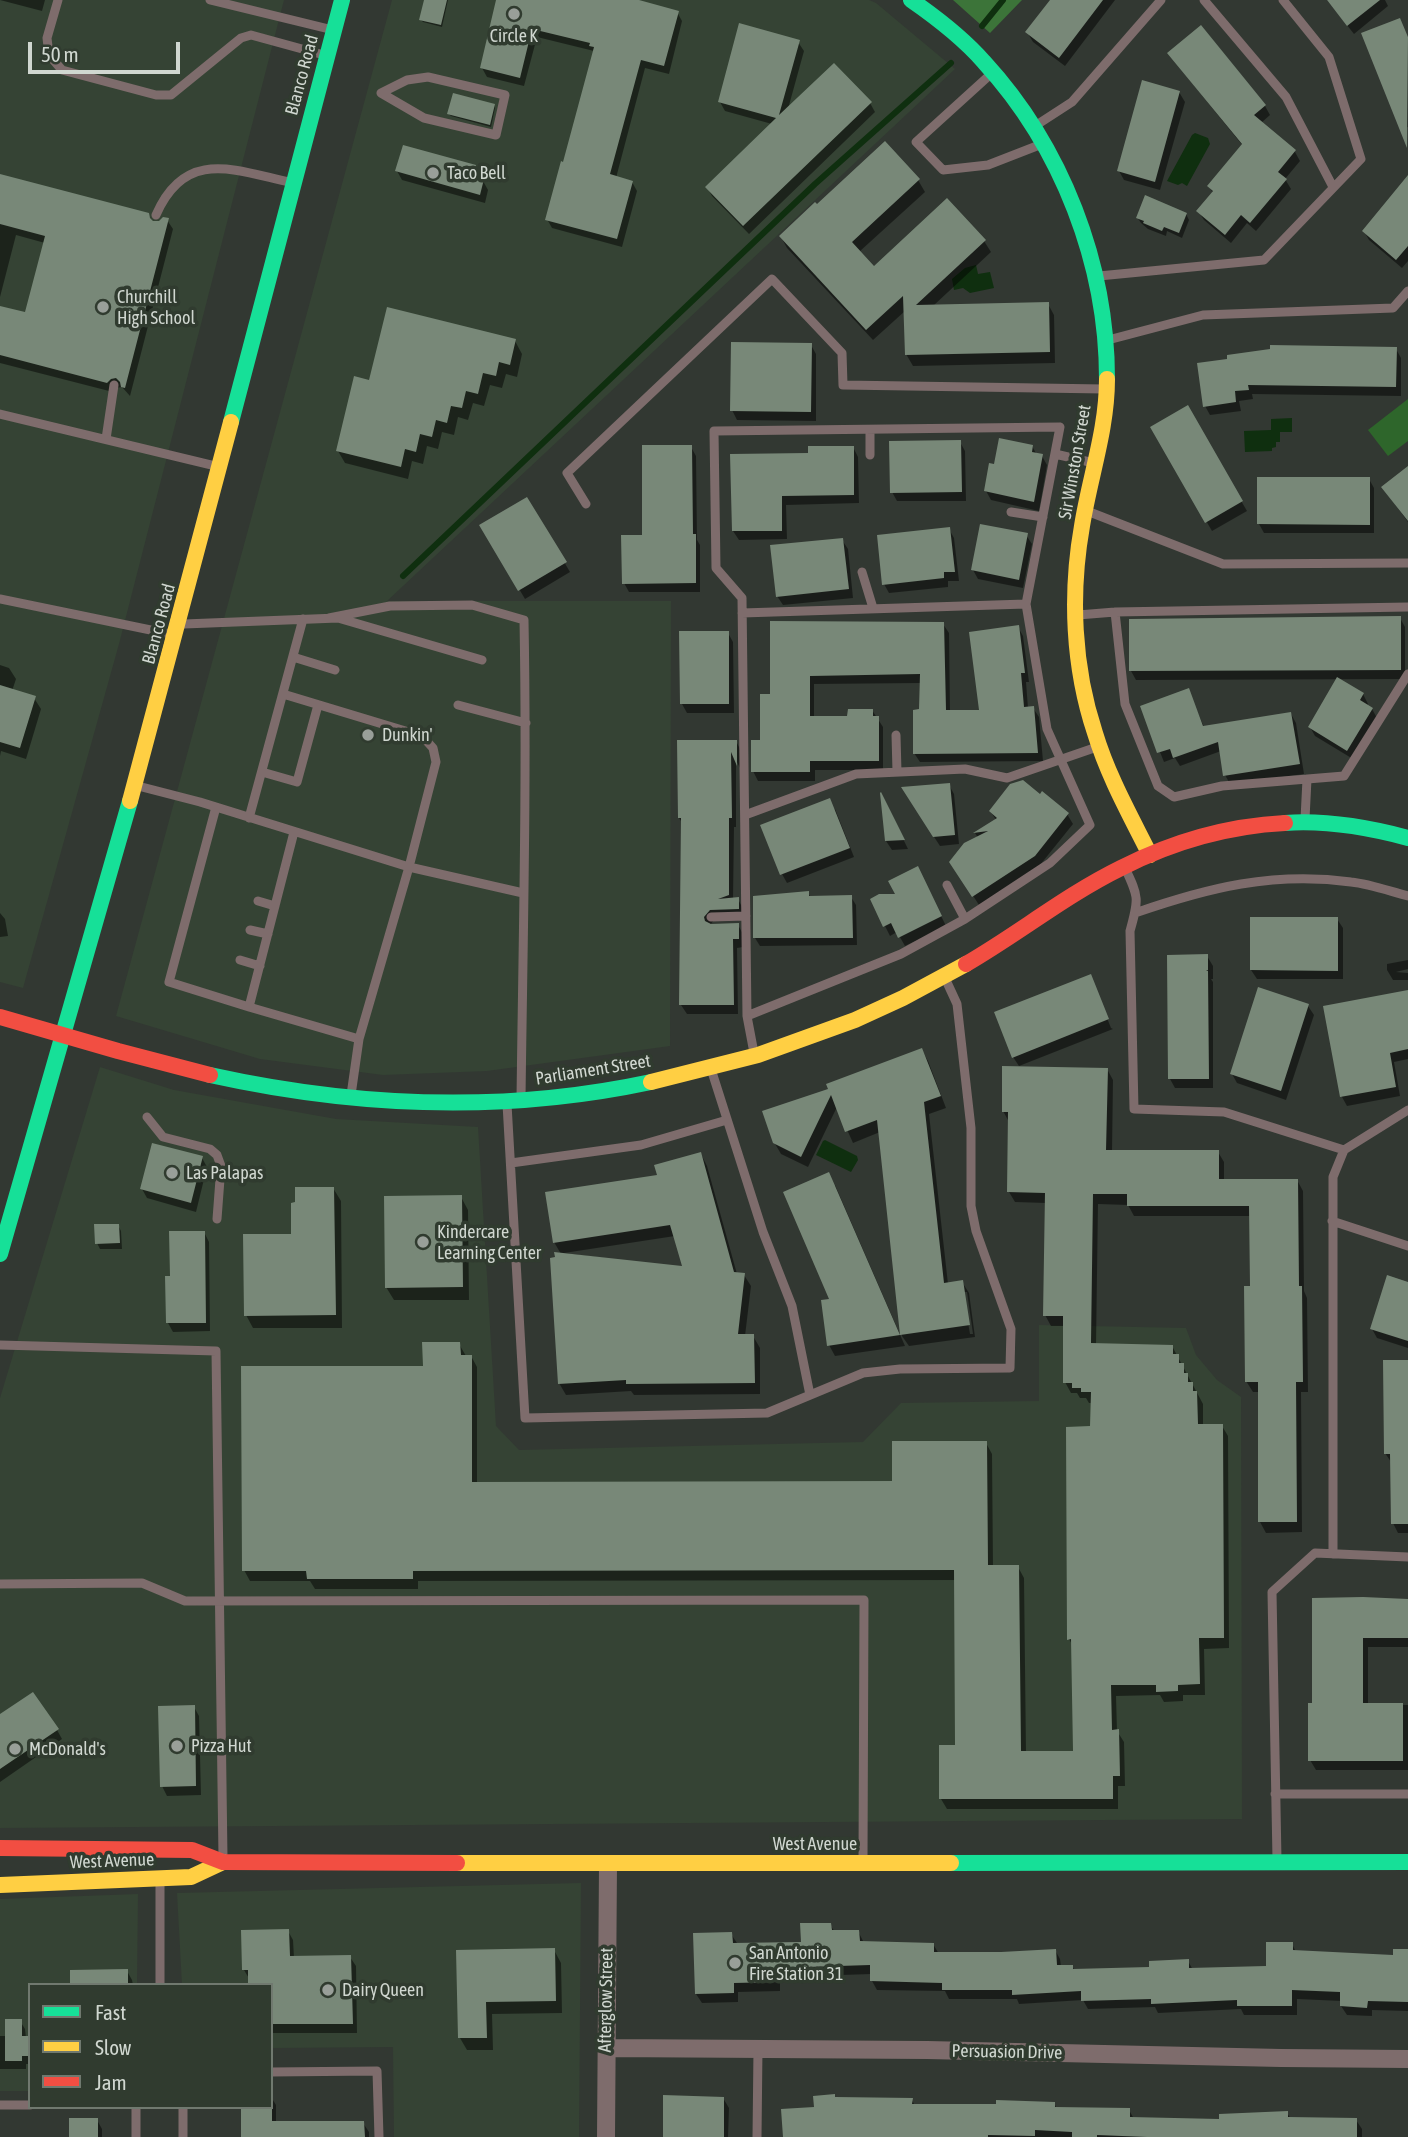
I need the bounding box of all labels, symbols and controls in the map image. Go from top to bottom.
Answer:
marker: Circle K [506,6,522,22]
place label: Circle K [490,25,538,47]
scale bar [32,28,184,72]
street label: Blanco Road [281,32,323,118]
text: 50 m [41,42,79,66]
place label: Taco Bell [447,162,506,184]
marker: Taco Bell [425,165,441,181]
place label: Churchill High School [117,286,195,328]
marker: Churchill High School [95,299,111,315]
street label: Sir Winston Street [1054,403,1096,521]
street label: Blanco Road [138,581,180,667]
place label: Dunkin' [382,724,432,746]
marker: Dunkin' [360,727,376,743]
street label: Parliament Street [534,1050,652,1090]
place label: Las Palapas [186,1162,263,1184]
marker: Las Palapas [164,1165,180,1181]
place label: Kindercare Learning Center [437,1221,541,1264]
marker: Kindercare Learning Center [415,1234,431,1250]
place label: Pizza Hut [191,1735,252,1757]
place label: McDonald's [29,1738,106,1760]
marker: Pizza Hut [169,1738,185,1754]
marker: McDonald's [7,1741,23,1757]
street label: West Avenue [773,1833,857,1855]
street label: West Avenue [69,1849,155,1873]
place label: San Antonio Fire Station 31 [749,1942,843,1984]
street label: Afterglow Street [594,1947,618,2053]
marker: San Antonio Fire Station 31 [727,1955,743,1971]
place label: Dairy Queen [342,1979,424,2001]
marker: Dairy Queen [320,1982,336,1998]
legend [28,1983,273,2109]
text: Fast [95,2000,126,2024]
text: Slow [95,2035,131,2059]
street label: Persuasion Drive [952,2040,1062,2064]
text: Jam [95,2070,127,2094]

